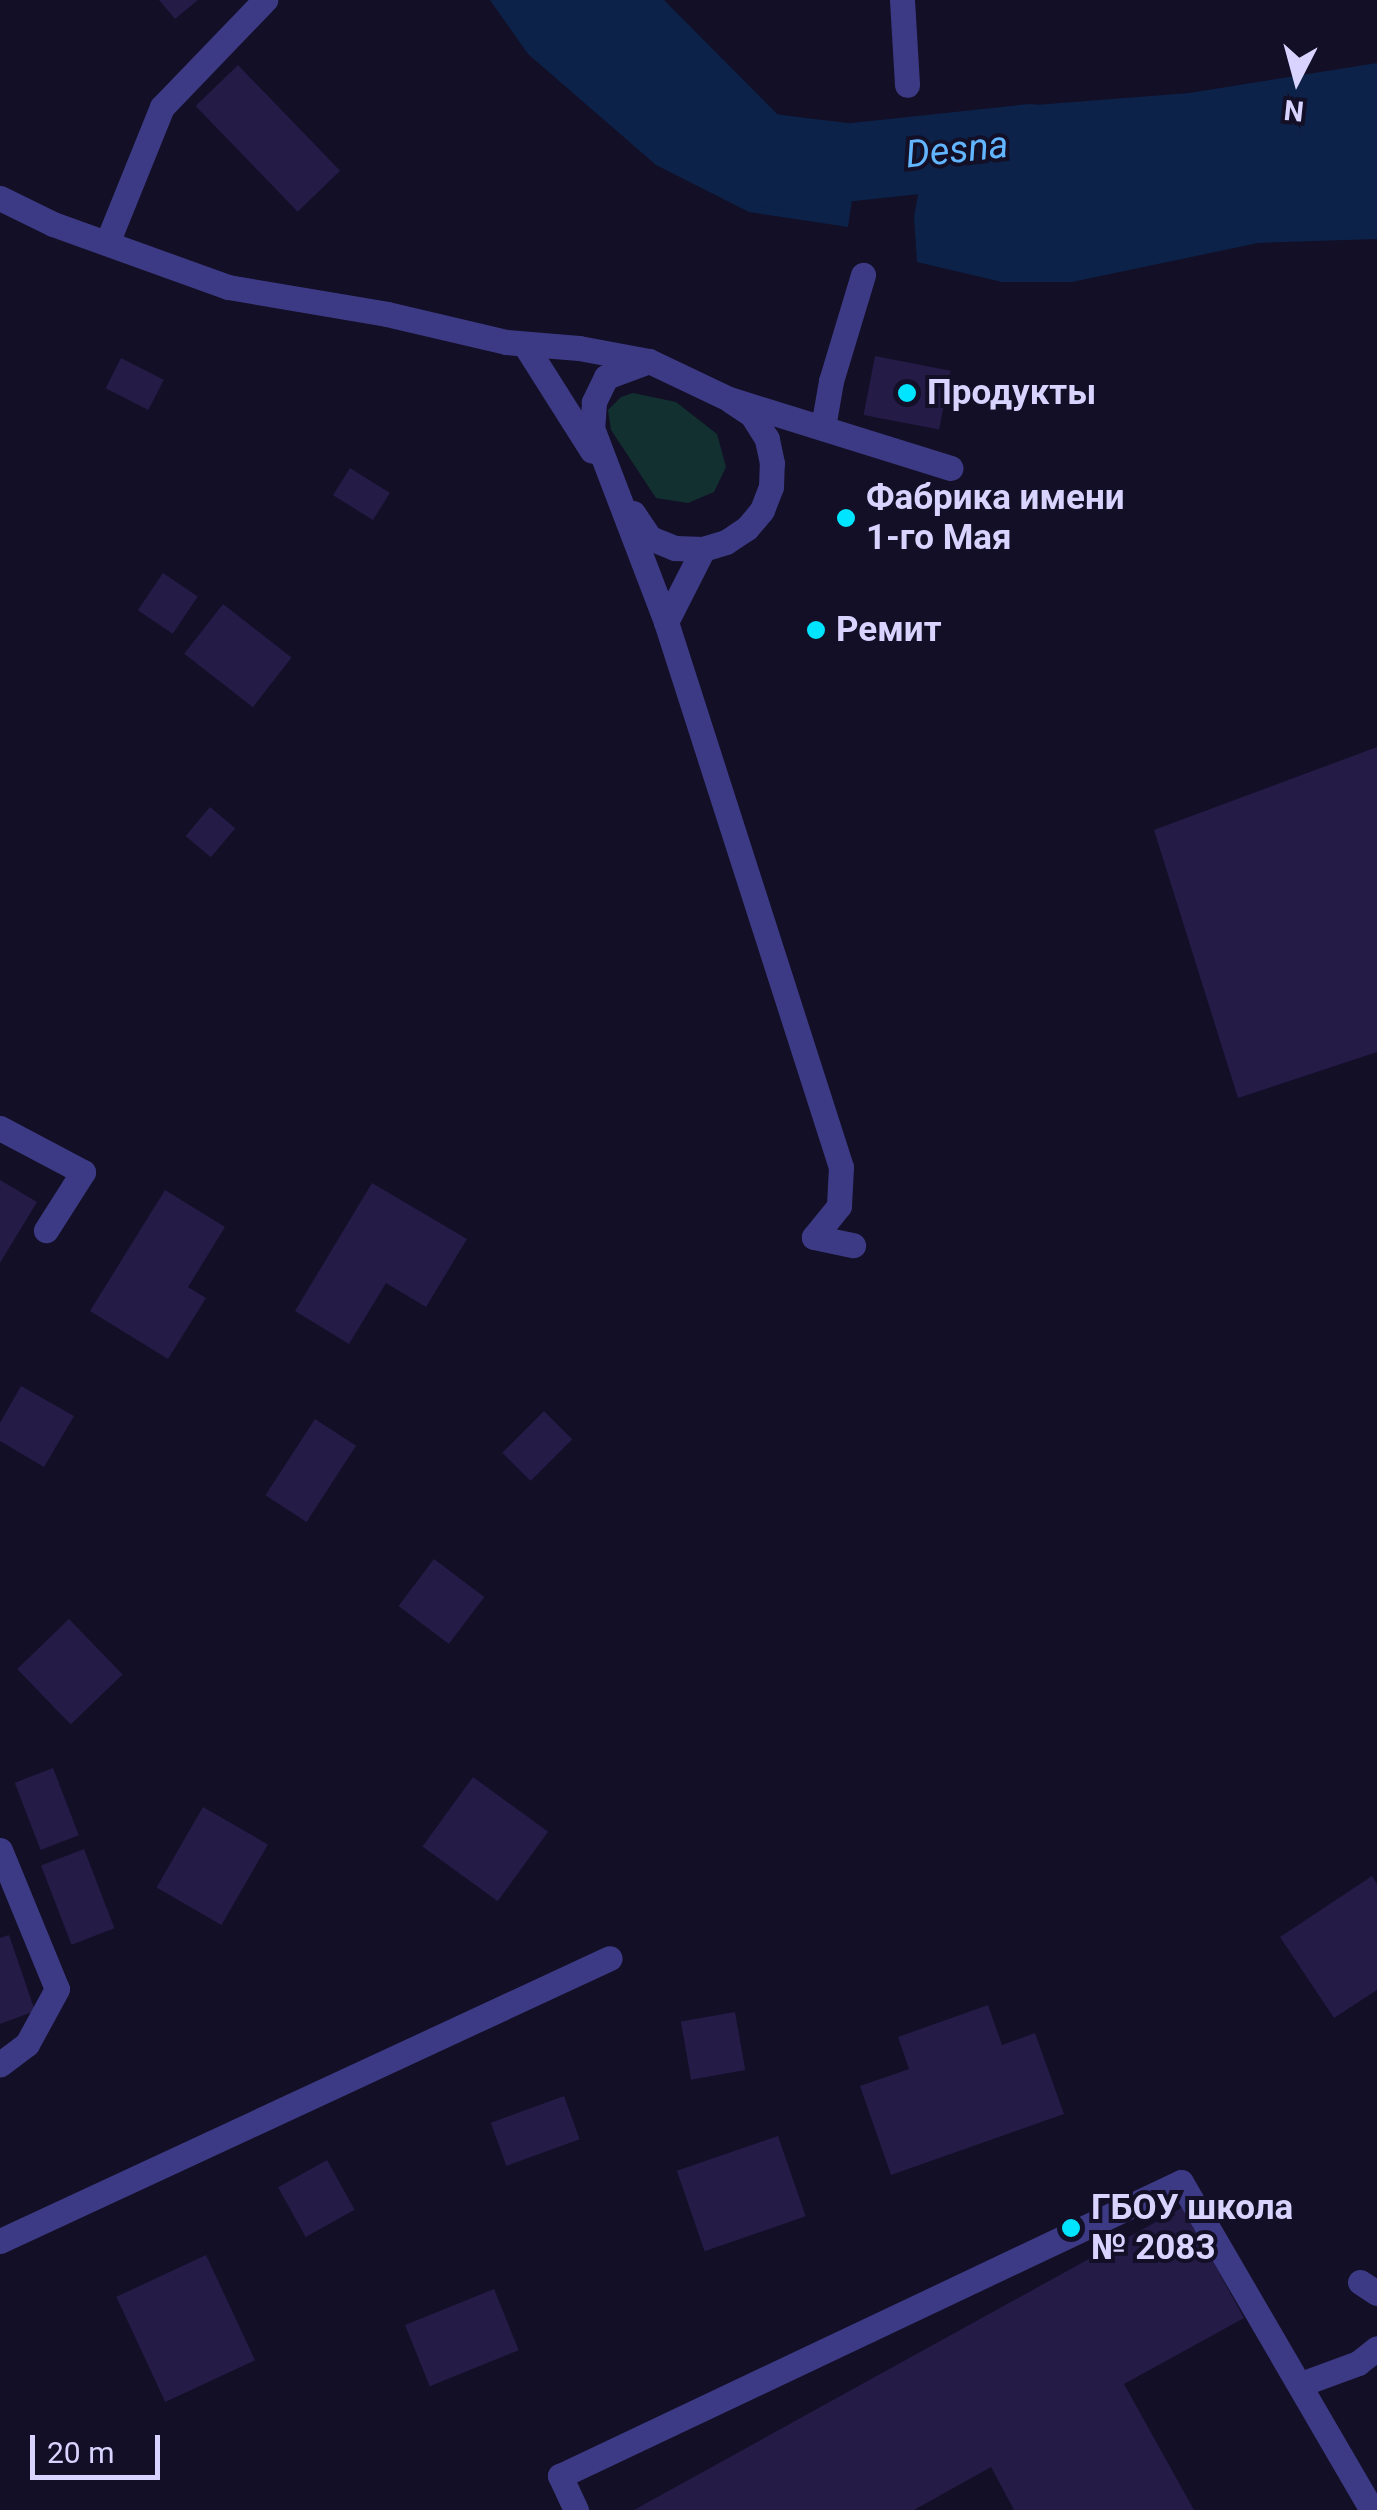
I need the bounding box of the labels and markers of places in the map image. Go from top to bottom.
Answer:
place label: Продукты [927,372,1096,414]
marker: Продукты [896,382,918,404]
place label: Фабрика имени 1-го Мая [866,477,1125,559]
marker: Фабрика имени 1-го Мая [835,507,857,529]
place label: Ремит [836,609,941,651]
marker: Ремит [805,619,827,641]
place label: ГБОУ школа № 2083 [1091,2187,1293,2269]
marker: ГБОУ школа № 2083 [1060,2217,1082,2239]

